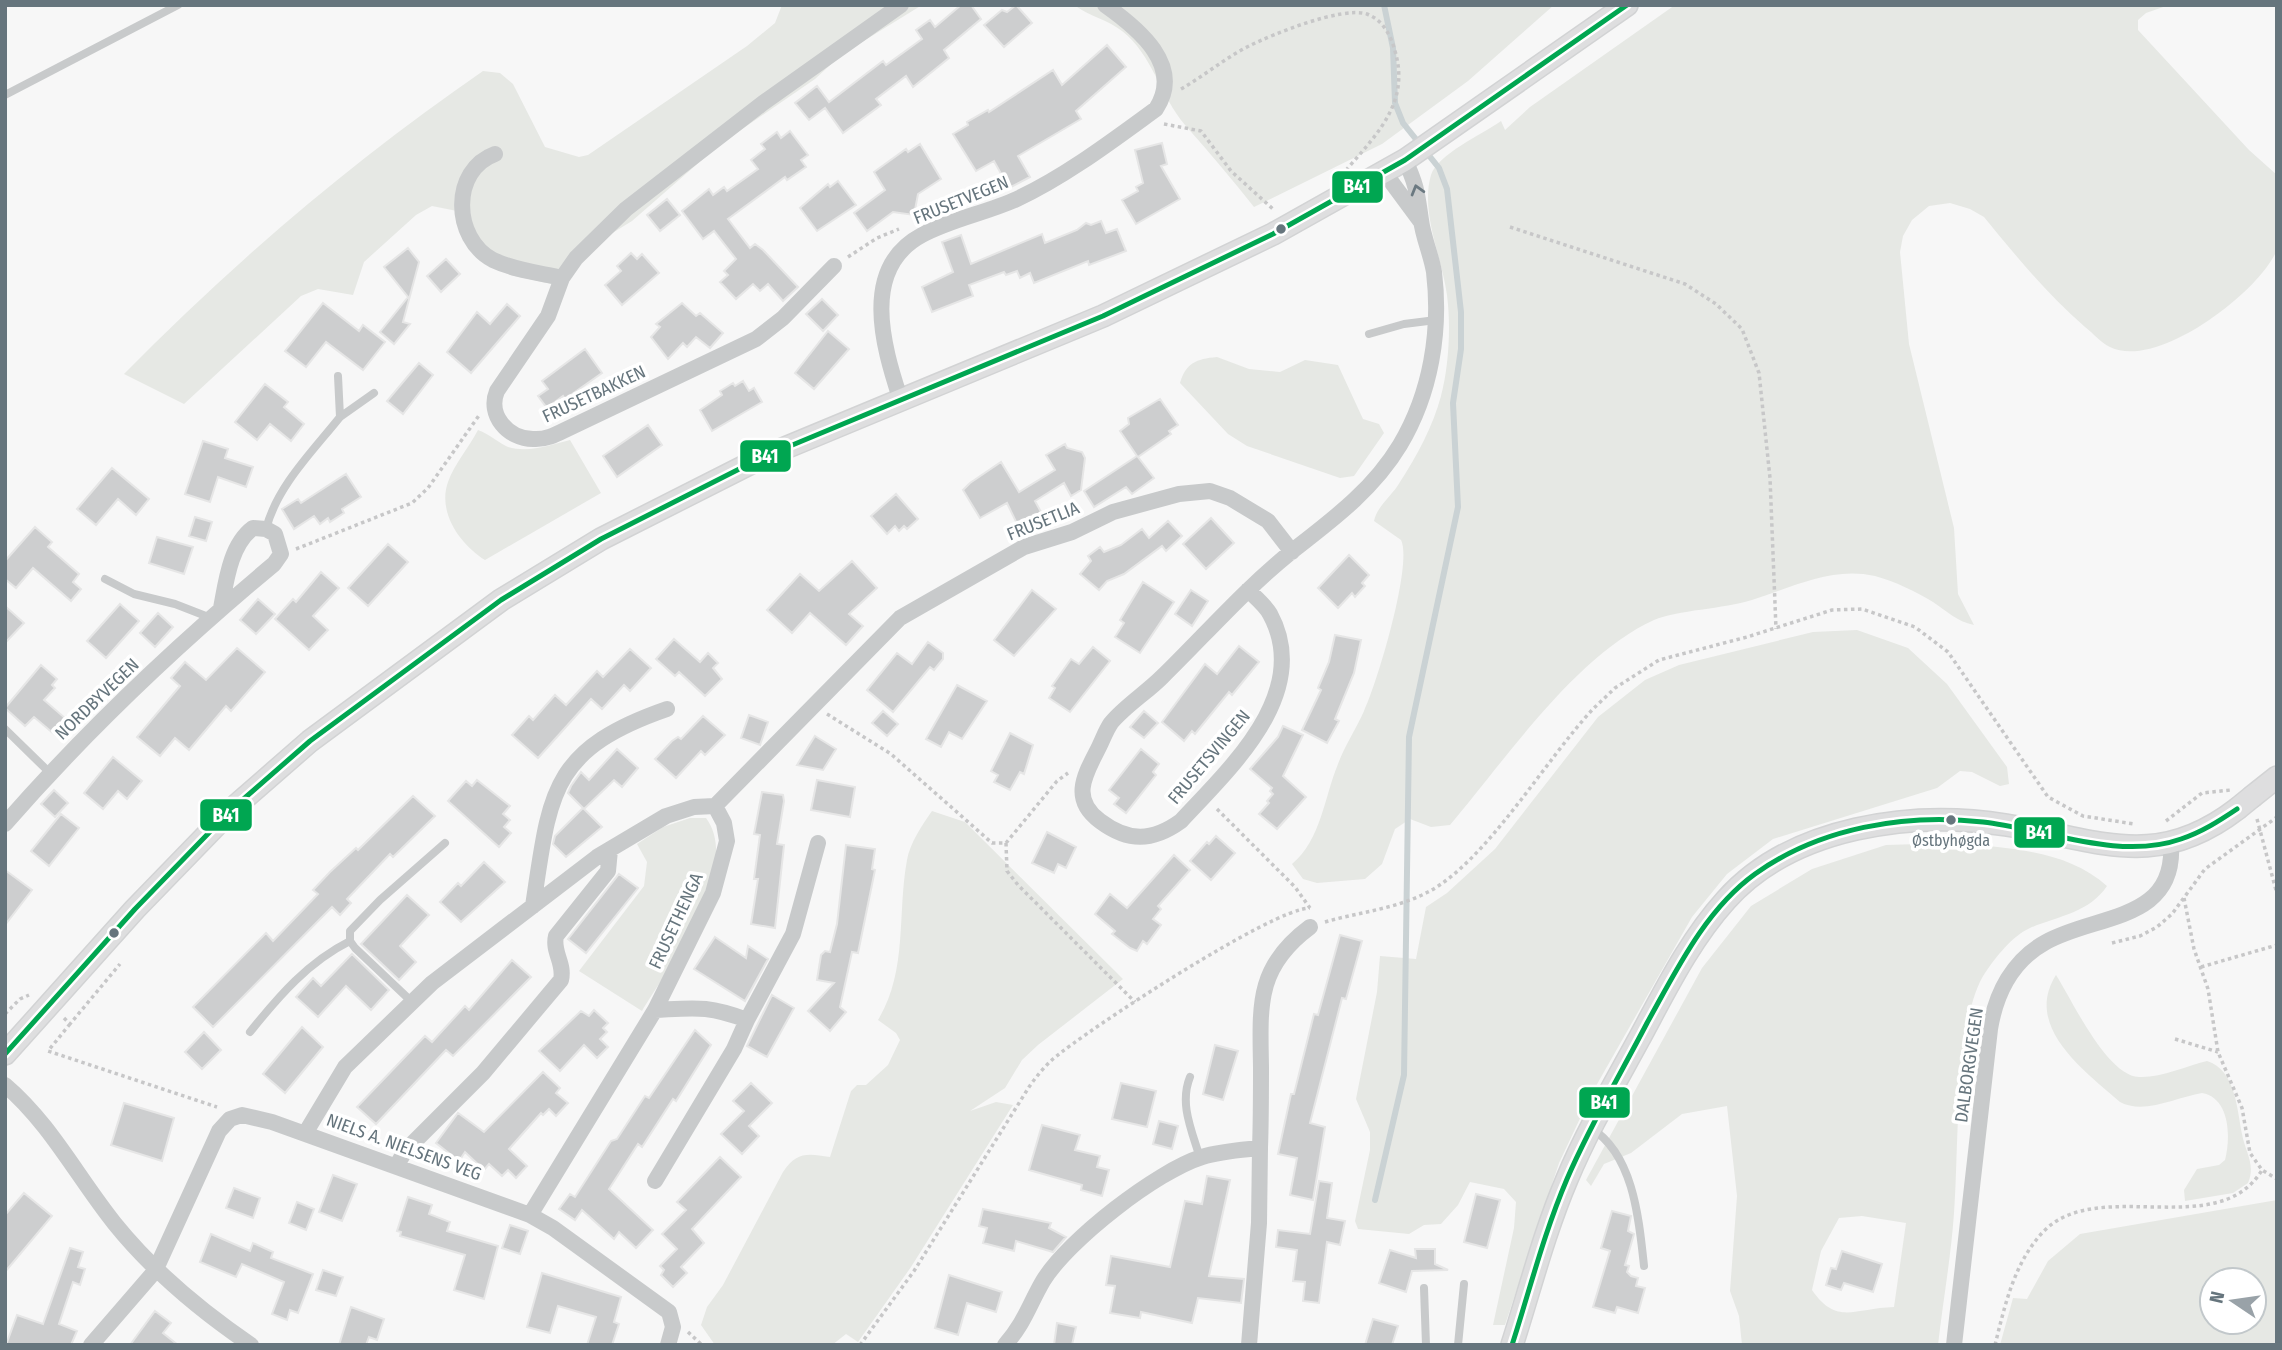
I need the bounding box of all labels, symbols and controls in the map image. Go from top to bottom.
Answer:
line badge: B41 [1331,170,1384,204]
street label: FRUSETVEGEN [910,171,1012,229]
text: B41 [1344,175,1370,198]
one-way arrow [1411,184,1425,196]
unlabelled marker [1274,222,1288,236]
street label: FRUSETBAKKEN [539,360,649,428]
line badge: B41 [739,439,792,473]
text: B41 [752,445,778,468]
street label: FRUSETLIA [1004,496,1083,545]
street label: NORDBYVEGEN [51,654,143,744]
street label: FRUSETSVINGEN [1163,705,1255,809]
line badge: B41 [199,798,253,832]
text: B41 [213,804,239,827]
marker: Østbyhøgda [1944,813,1958,827]
line badge: B41 [2013,816,2066,849]
text: B41 [2026,821,2052,844]
place label: Østbyhøgda [1912,831,1990,850]
street label: FRUSETHENGA [644,869,708,973]
unlabelled marker [107,926,121,940]
street label: DALBORGVEGEN [1950,1006,1988,1124]
line badge: B41 [1578,1086,1631,1119]
text: B41 [1591,1091,1617,1114]
street label: NIELS A. NIELSENS VEG [323,1109,485,1185]
north arrow [2198,1266,2268,1336]
text: N [2204,1289,2229,1305]

